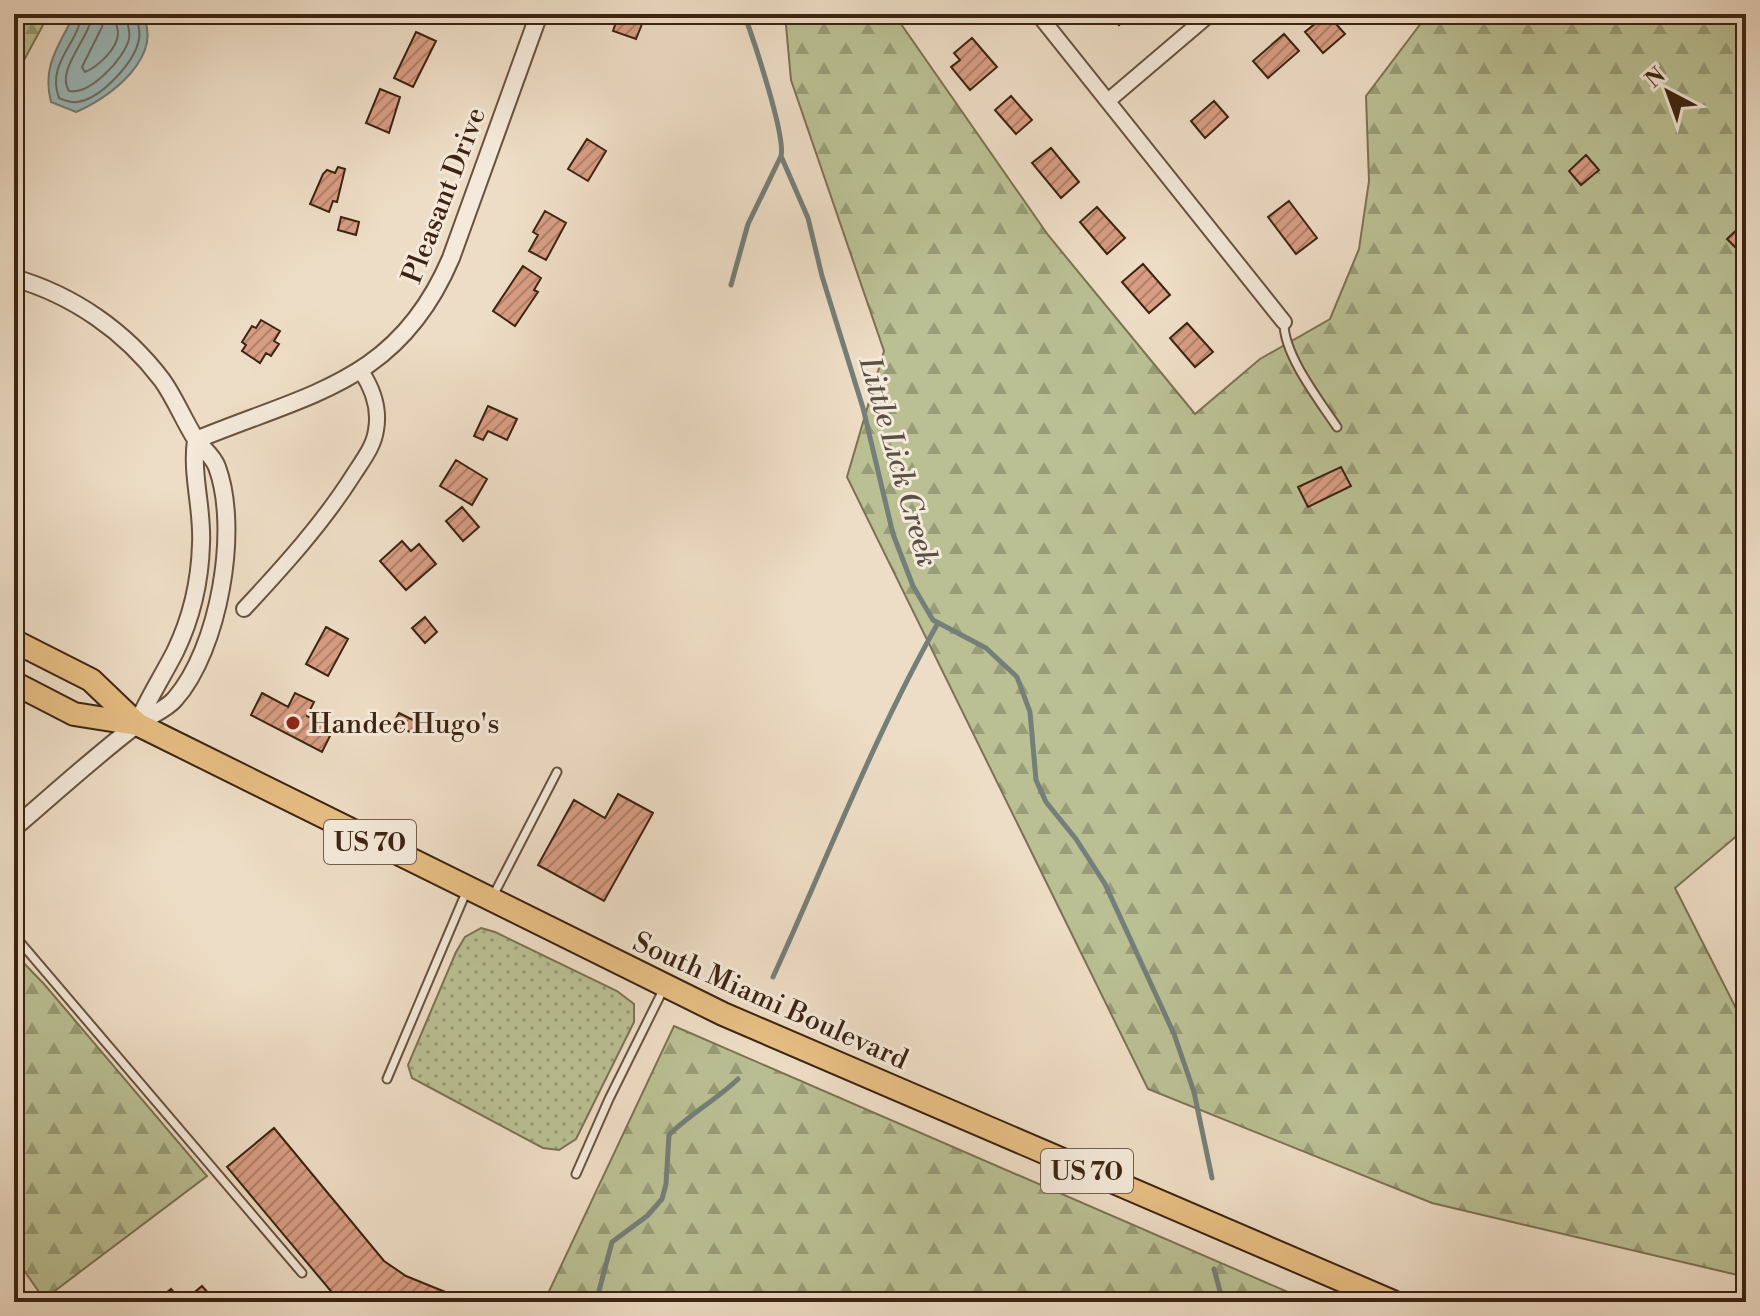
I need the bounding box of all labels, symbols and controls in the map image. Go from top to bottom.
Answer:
north arrow [1628,52,1708,132]
text: N [1640,62,1672,94]
street label: Pleasant Drive [395,103,494,289]
water label: Little Lick Creek [850,352,946,571]
place label: Handee Hugo's [309,707,499,742]
marker: Handee Hugo's [284,714,302,732]
road number: US 70 [324,820,416,864]
street label: South Miami Boulevard [627,925,914,1078]
road number: US 70 [1041,1149,1133,1193]

